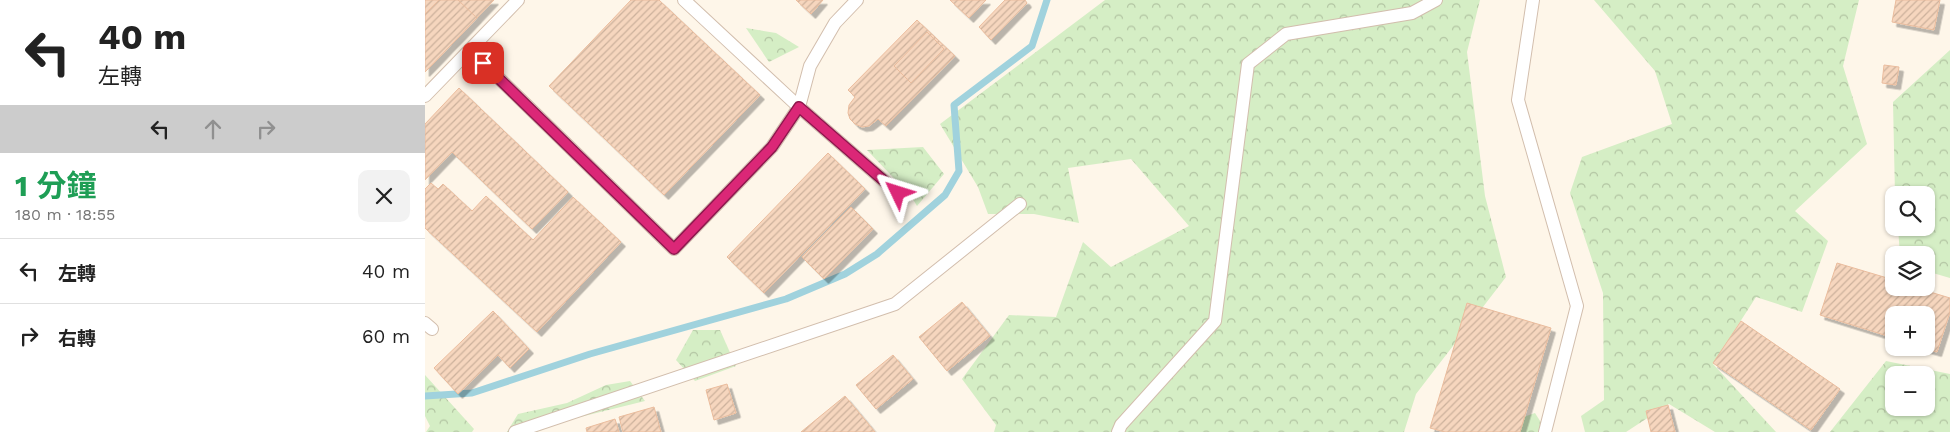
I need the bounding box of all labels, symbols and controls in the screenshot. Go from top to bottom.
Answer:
text: 40 m [98,16,186,58]
icon: left [15,20,80,85]
pin [462,42,504,84]
icon: arrive [469,49,497,77]
text: 左轉 [98,64,142,89]
icon: left [146,115,174,143]
icon: ahead [199,115,227,143]
icon: right [252,115,280,143]
position arrow [871,166,923,218]
text: 1 分鐘 [15,168,97,203]
button: close [358,170,410,222]
map controls [1885,186,1935,416]
button: search [1885,186,1935,236]
text: 180 m · 18:55 [15,205,115,224]
button: layers [1885,246,1935,296]
icon: left [15,257,43,285]
text: 40 m [362,260,410,283]
text: 左轉 [58,262,96,285]
button: + [1885,306,1935,356]
icon: right [15,322,43,350]
text: 60 m [362,325,410,348]
text: 右轉 [58,327,96,350]
button: − [1885,366,1935,416]

